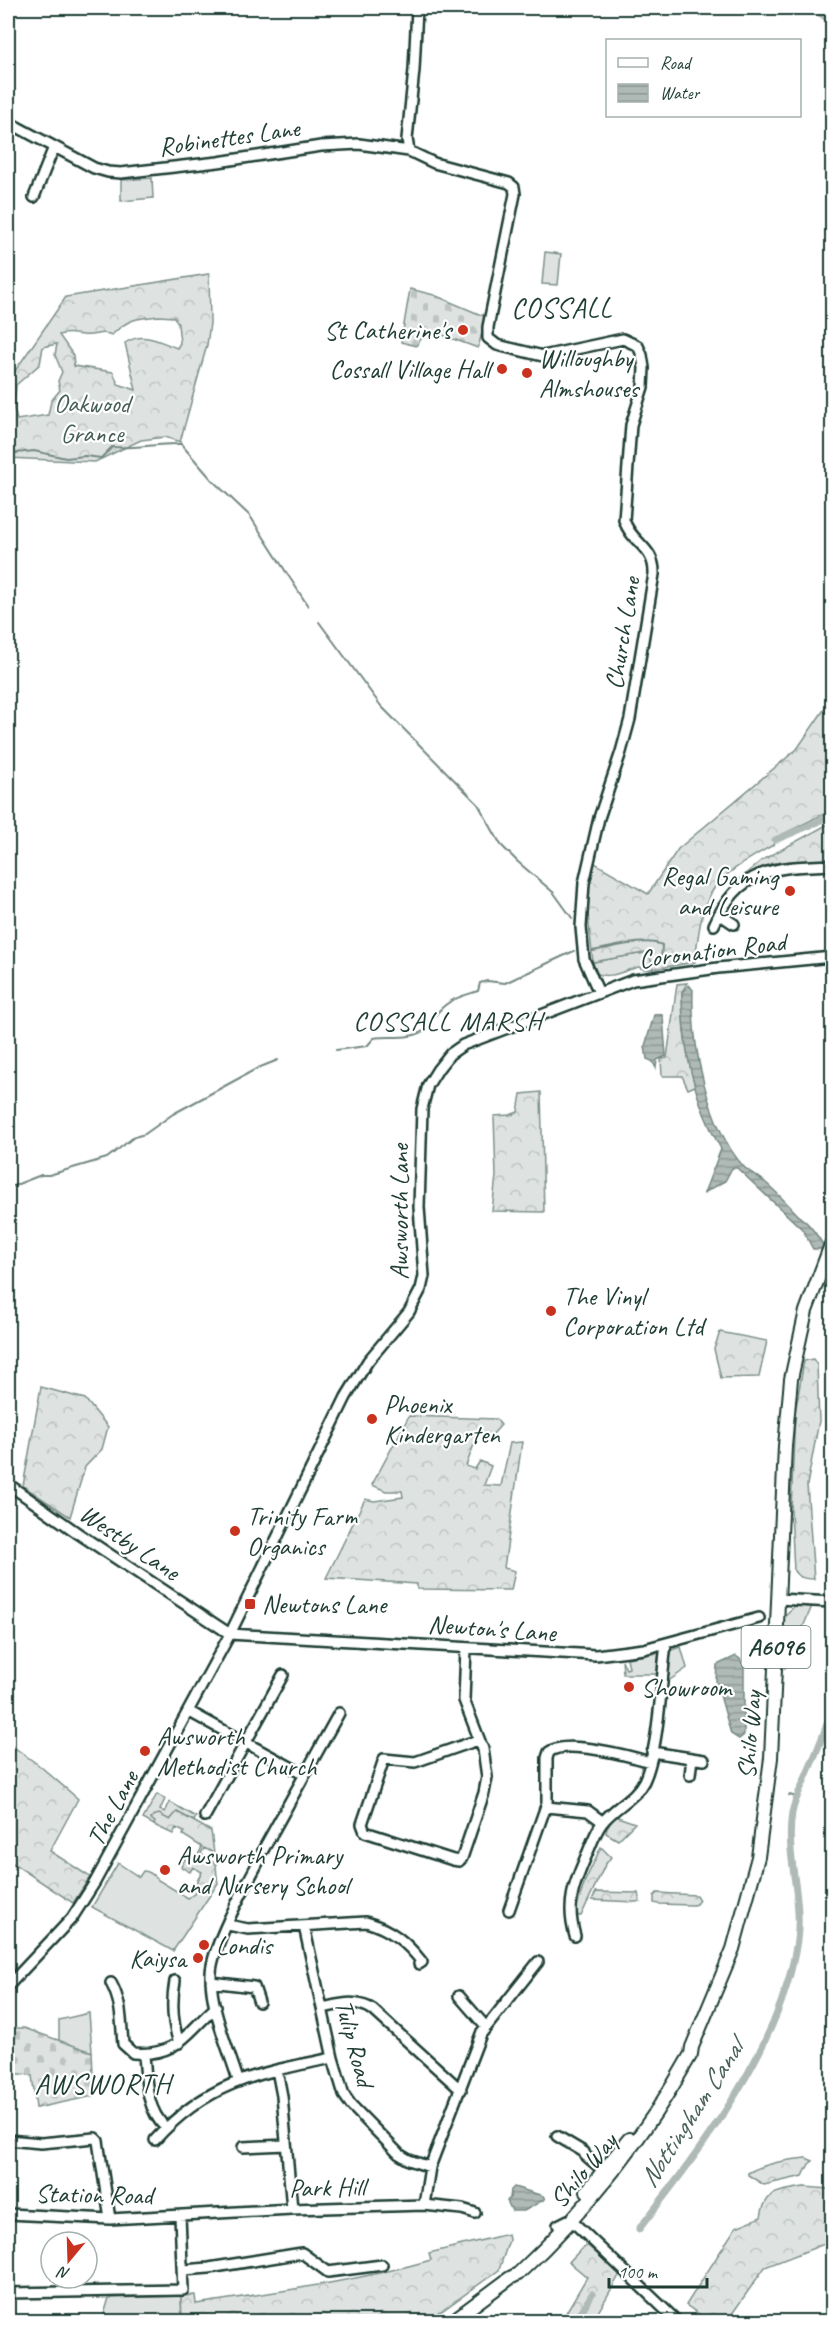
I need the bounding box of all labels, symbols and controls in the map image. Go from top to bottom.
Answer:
legend [606,39,801,117]
text: Road [660,52,693,74]
text: Water [660,82,701,104]
street label: Robinettes Lane [157,111,303,164]
district label: COSSALL [511,290,613,325]
place label: St Catherine's [324,314,453,347]
marker: St Catherine's [456,323,470,337]
place label: Willoughby Almshouses [539,342,640,405]
place label: Cossall Village Hall [330,353,495,386]
marker: Cossall Village Hall [495,362,509,376]
marker: Willoughby Almshouses [520,366,534,380]
park label: Oakwood Grance [54,387,134,450]
street label: Church Lane [597,573,648,691]
place label: Regal Gaming and Leisure [662,860,780,923]
marker: Regal Gaming and Leisure [783,884,797,898]
street label: Coronation Road [637,925,791,976]
district label: COSSALL MARSH [353,1004,546,1038]
street label: Awsworth Lane [383,1143,416,1280]
place label: The Vinyl Corporation Ltd [563,1280,707,1343]
marker: The Vinyl Corporation Ltd [544,1304,558,1318]
place label: Phoenix Kindergarten [384,1388,501,1451]
marker: Phoenix Kindergarten [365,1412,379,1426]
street label: Westby Lane [73,1497,187,1589]
place label: Trinity Farm Organics [247,1500,359,1563]
marker: Trinity Farm Organics [228,1524,242,1538]
place label: Newtons Lane [262,1588,389,1621]
marker: Newtons Lane [243,1597,257,1611]
street label: Newton's Lane [427,1608,559,1650]
road number: A6096 [742,1626,810,1668]
place label: Showroom [641,1671,734,1704]
marker: Showroom [622,1680,636,1694]
street label: Shilo Way [730,1688,769,1780]
place label: Awsworth Methodist Church [157,1720,318,1783]
marker: Awsworth Methodist Church [138,1744,152,1758]
street label: The Lane [79,1763,147,1852]
place label: Awsworth Primary and Nursery School [177,1839,353,1902]
marker: Awsworth Primary and Nursery School [158,1863,172,1877]
place label: Londis [216,1929,274,1962]
marker: Londis [197,1938,211,1952]
place label: Kaiysa [129,1942,188,1975]
marker: Kaiysa [191,1951,205,1965]
street label: Tulip Road [327,1996,383,2094]
water label: Nottingham Canal [631,2027,755,2193]
district label: AWSWORTH [34,2066,174,2101]
street label: Shilo Way [542,2124,626,2215]
street label: Park Hill [289,2170,370,2205]
street label: Station Road [35,2177,157,2212]
north arrow [39,2230,99,2290]
scale bar [609,2251,706,2289]
text: N [54,2261,72,2284]
text: 100 m [618,2261,659,2283]

